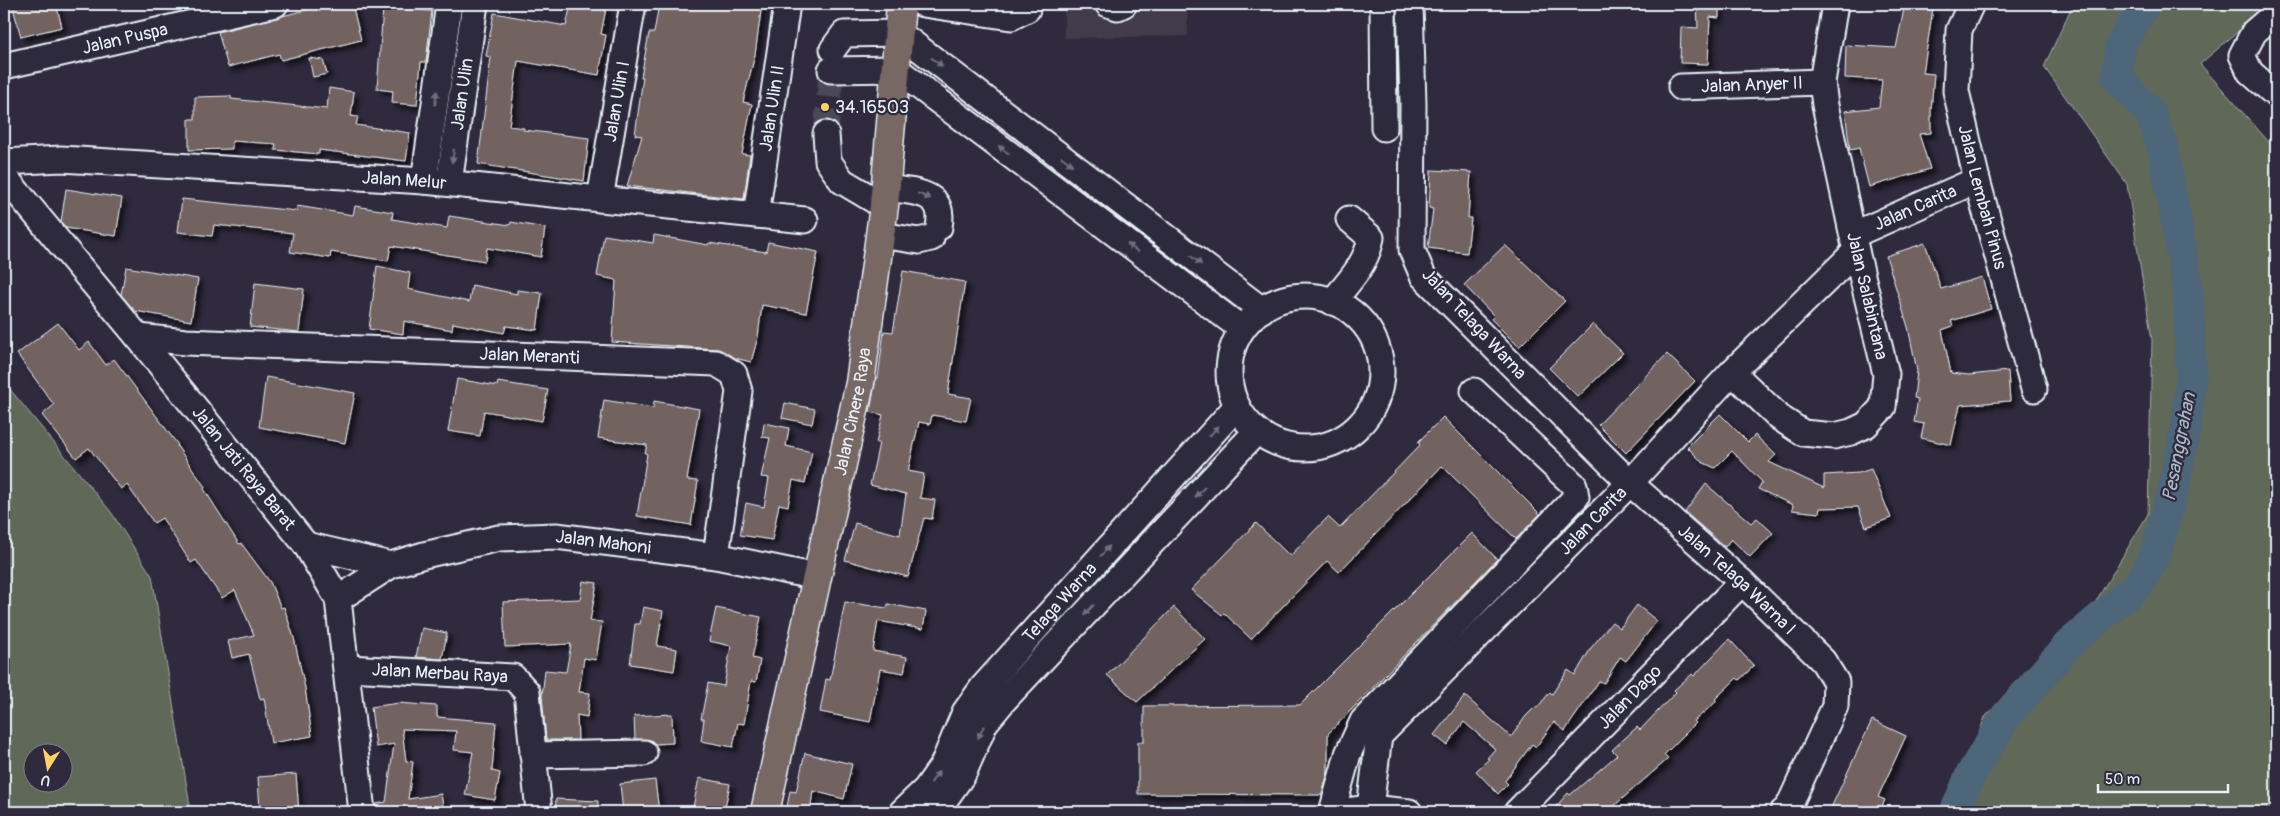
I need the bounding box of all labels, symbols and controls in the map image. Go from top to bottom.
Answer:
street label: Jalan Puspa [80,17,170,59]
street label: Jalan Ulin [445,56,479,132]
one-way arrow [931,57,944,68]
street label: Jalan Ulin I [598,59,635,144]
street label: Jalan Ulin II [754,64,789,153]
street label: Jalan Anyer II [1701,71,1803,98]
one-way arrow [432,90,440,106]
place label: 34.16503 [835,96,909,119]
marker: 34.16503 [819,101,831,113]
street label: Jalan Lembah Pinus [1953,123,2012,272]
one-way arrow [997,145,1011,155]
one-way arrow [449,148,457,164]
one-way arrow [1060,156,1073,166]
street label: Jalan Melur [361,166,448,195]
street label: Jalan Carita [1870,179,1960,236]
one-way arrow [917,192,932,200]
street label: Jalan Salabintana [1841,230,1893,362]
one-way arrow [1127,242,1140,253]
one-way arrow [1189,254,1202,265]
street label: Jalan Telaga Warna [1417,264,1531,384]
street label: Jalan Meranti [479,342,580,369]
street label: Jalan Cinere Raya [828,346,876,478]
water label: Pesanggrahan [2157,389,2202,503]
street label: Jalan Jati Raya Barat [187,401,301,535]
one-way arrow [1208,425,1220,437]
street label: Jalan Carita [1554,481,1632,560]
one-way arrow [1194,486,1206,498]
street label: Jalan Telaga Warna I [1673,519,1801,640]
street label: Jalan Mahoni [554,525,652,559]
one-way arrow [1099,546,1111,558]
street label: Telaga Warna [1017,557,1102,647]
one-way arrow [1083,604,1095,616]
street label: Jalan Merbau Raya [371,658,509,688]
street label: Jalan Dago [1593,659,1667,734]
one-way arrow [977,725,985,739]
north arrow [22,744,72,794]
scale bar [2098,761,2228,793]
one-way arrow [930,770,940,783]
text: 50 m [2105,770,2140,789]
text: U [39,771,52,789]

